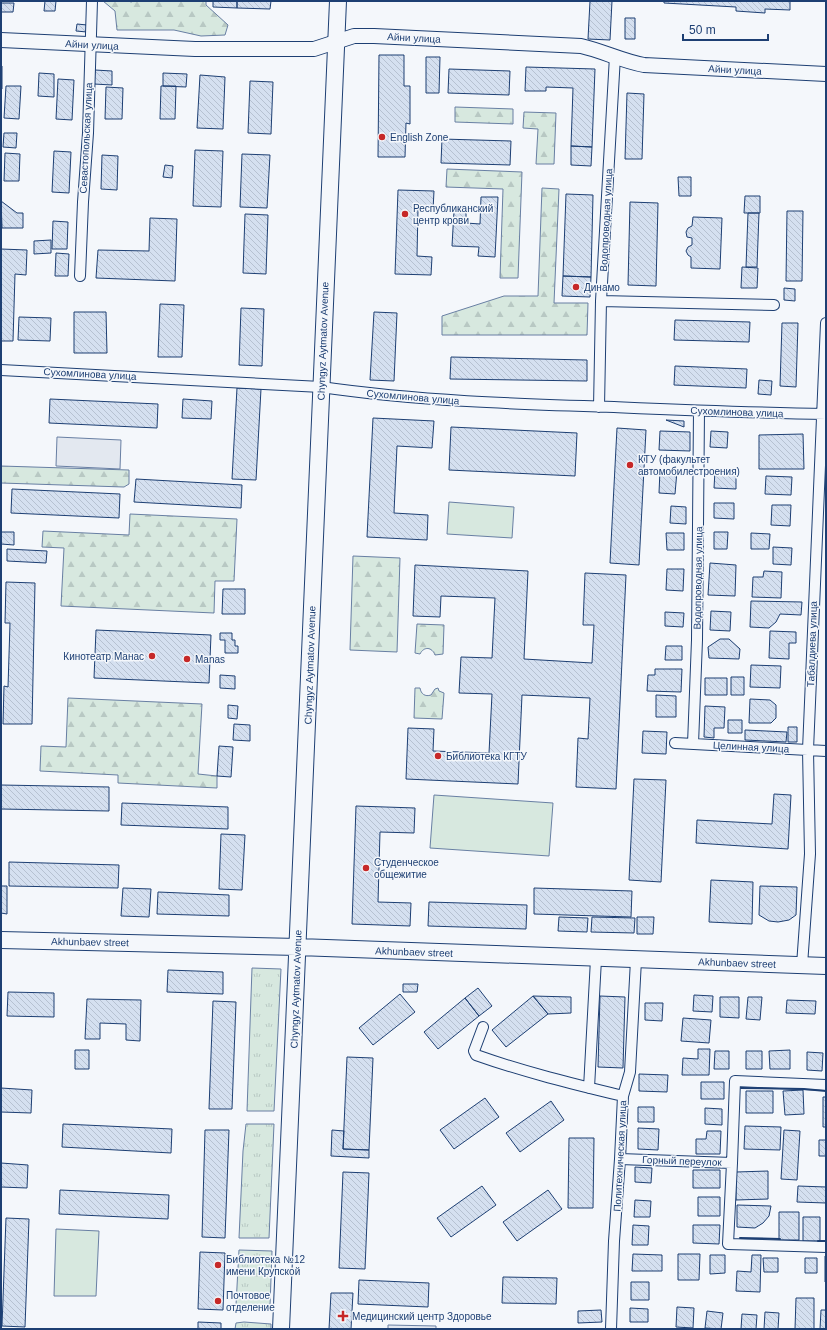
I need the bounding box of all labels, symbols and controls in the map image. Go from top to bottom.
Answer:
scale bar [683,16,768,42]
text: 50 m [689,23,716,37]
street label: Айни улица [387,31,442,45]
street label: Айни улица [65,38,120,52]
street label: Айни улица [708,63,763,77]
street label: Севастопольская улица [78,82,94,194]
marker: English Zone [377,132,387,142]
place label: English Zone [390,132,449,143]
street label: Водопроводная улица [598,168,614,272]
place label: Республиканский центр крови [413,203,493,226]
marker: Республиканский центр крови [400,209,410,219]
street label: Chyngyz Aytmatov Avenue [315,281,331,400]
marker: Динамо [571,282,581,292]
place label: Динамо [584,282,620,293]
street label: Сухомлинова улица [43,366,137,382]
street label: Сухомлинова улица [366,387,460,407]
street label: Сухомлинова улица [690,405,784,419]
place label: КТУ (факультет автомобилестроения) [638,454,740,477]
marker: КТУ (факультет автомобилестроения) [625,460,635,470]
street label: Водопроводная улица [692,526,704,630]
street label: Табалдиева улица [805,600,819,687]
street label: Chyngyz Aytmatov Avenue [302,605,318,724]
place label: Кинотеатр Манас [63,651,144,662]
marker: Кинотеатр Манас [147,651,157,661]
marker: Manas [182,654,192,664]
place label: Manas [195,654,225,665]
street label: Целинная улица [713,740,790,755]
marker: Библиотека КГТУ [433,751,443,761]
place label: Библиотека КГТУ [446,751,528,762]
place label: Студенческое общежитие [374,857,439,880]
marker: Студенческое общежитие [361,863,371,873]
street label: Chyngyz Aytmatov Avenue [288,929,304,1048]
street label: Akhunbaev street [51,936,129,948]
street label: Akhunbaev street [375,945,453,959]
street label: Akhunbaev street [698,956,776,970]
street label: Политехническая улица [612,1100,628,1212]
street label: Горный переулок [642,1154,723,1168]
place label: Библиотека №12 имени Крупской [226,1254,305,1277]
marker: Библиотека №12 имени Крупской [213,1260,223,1270]
place label: Почтовое отделение [226,1290,275,1313]
marker: Почтовое отделение [213,1296,223,1306]
marker: Медицинский центр Здоровье [337,1310,349,1322]
place label: Медицинский центр Здоровье [352,1311,492,1322]

